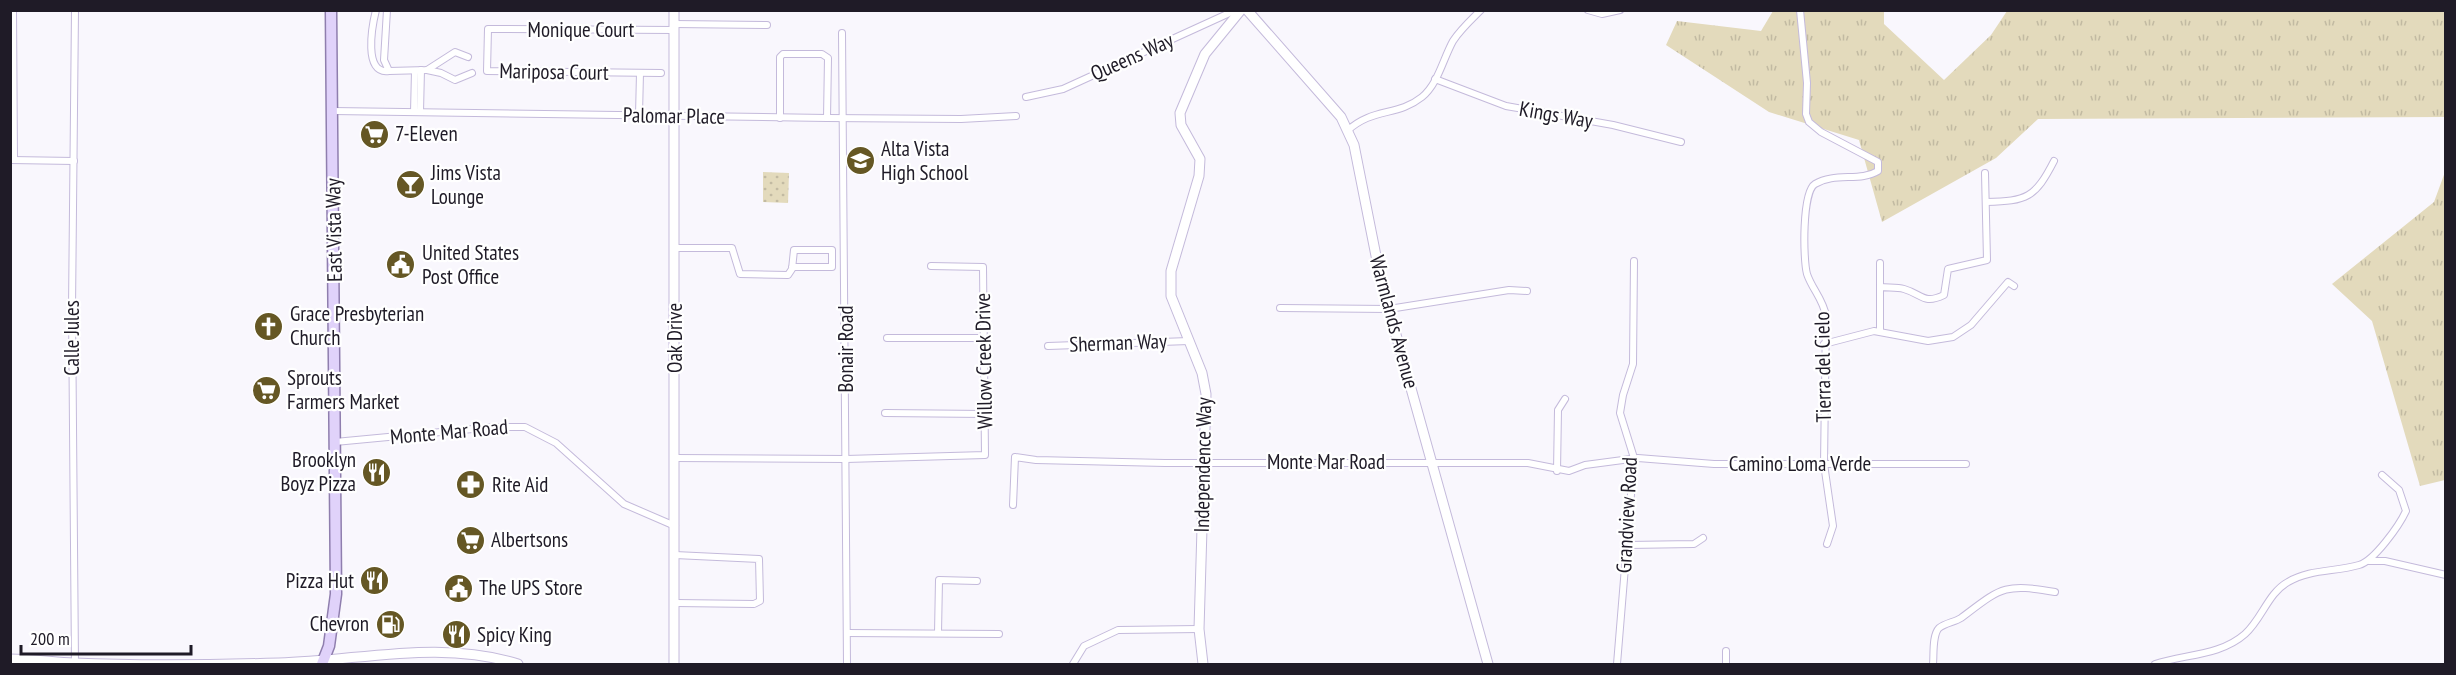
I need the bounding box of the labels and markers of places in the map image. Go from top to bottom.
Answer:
supermarket icon: 7-Eleven [358,118,390,150]
place label: 7-Eleven [395,120,458,147]
place label: Alta Vista High School [881,135,968,186]
school or university icon: Alta Vista High School [844,145,876,177]
place label: Jims Vista Lounge [430,159,501,210]
bar icon: Jims Vista Lounge [394,169,426,201]
place label: United States Post Office [422,239,519,290]
public building icon: United States Post Office [385,249,417,281]
place label: Grace Presbyterian Church [290,300,424,351]
church icon: Grace Presbyterian Church [253,310,285,342]
place label: Sprouts Farmers Market [287,364,400,415]
supermarket icon: Sprouts Farmers Market [250,374,282,406]
place label: Brooklyn Boyz Pizza [280,446,356,497]
restaurant icon: Brooklyn Boyz Pizza [361,456,393,488]
pharmacy icon: Rite Aid [455,469,487,501]
place label: Rite Aid [492,471,548,498]
supermarket icon: Albertsons [454,524,486,556]
place label: Albertsons [491,526,568,553]
restaurant icon: Pizza Hut [359,565,391,597]
place label: Pizza Hut [286,567,354,594]
public building icon: The UPS Store [442,572,474,604]
place label: The UPS Store [479,574,583,601]
fuel station icon: Chevron [374,608,406,640]
place label: Chevron [310,610,369,637]
restaurant icon: Spicy King [440,619,472,651]
place label: Spicy King [477,621,552,648]

